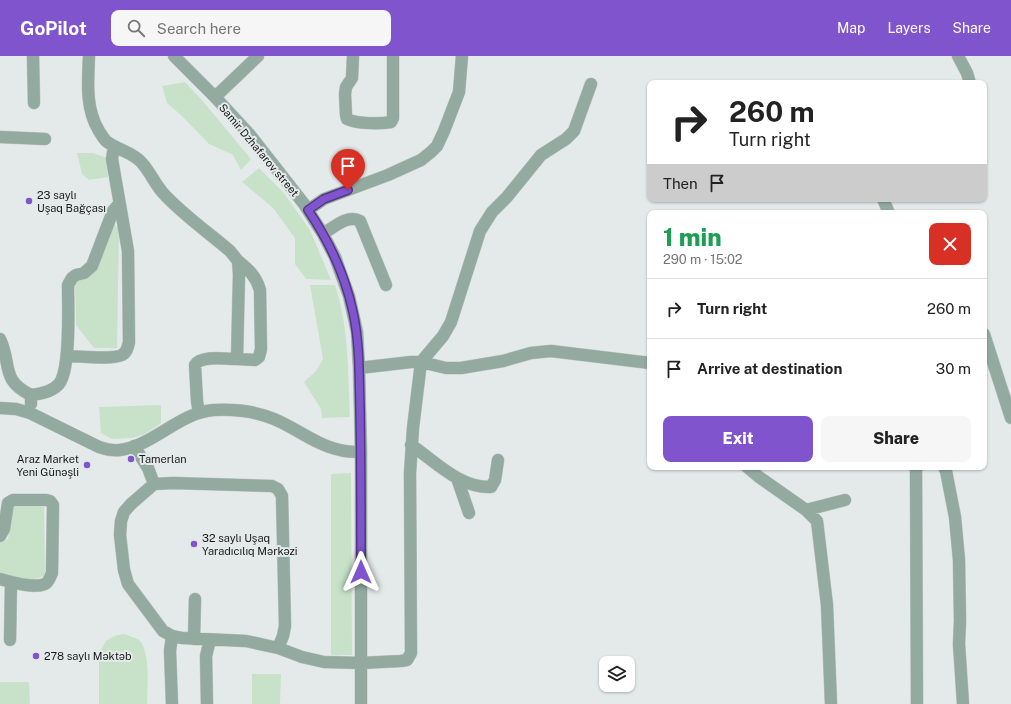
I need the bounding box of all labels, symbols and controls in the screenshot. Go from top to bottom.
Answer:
search box [111,10,391,46]
text: GoPilot [20,17,87,39]
icon: search [125,17,147,39]
text: Search here [157,20,241,37]
text: Map [837,20,865,36]
text: Layers [887,20,931,36]
text: Share [953,20,991,36]
text: 260 m [729,95,815,128]
icon: right [663,96,715,148]
street label: Samir Dzhafarov street [217,101,301,199]
text: Turn right [729,129,811,150]
pin [331,149,365,190]
icon: arrive [337,155,359,177]
icon: arrive [706,172,728,194]
text: Then [663,175,698,192]
place label: 23 saylı Uşaq Bağçası [37,189,106,215]
marker: 23 saylı Uşaq Bağçası [24,196,34,206]
text: 1 min [663,223,722,251]
button: close [929,223,971,265]
text: 290 m · 15:02 [663,252,743,267]
icon: right [663,298,685,320]
text: Turn right [697,300,767,317]
text: 260 m [927,300,971,317]
icon: arrive [663,358,685,380]
text: Arrive at destination [697,360,842,377]
text: 30 m [936,360,971,377]
button: Exit [663,416,813,462]
button: Share [821,416,971,462]
place label: Araz Market Yeni Günəşli [16,453,79,479]
place label: Tamerlan [139,453,187,465]
marker: Tamerlan [126,454,136,464]
marker: Araz Market Yeni Günəşli [82,460,92,470]
place label: 32 saylı Uşaq Yaradıcılıq Mərkəzi [202,532,298,557]
marker: 32 saylı Uşaq Yaradıcılıq Mərkəzi [189,539,199,549]
position arrow [340,551,382,593]
place label: 278 saylı Məktəb [44,650,132,662]
marker: 278 saylı Məktəb [31,651,41,661]
map controls [599,656,635,692]
button: layers [599,656,635,692]

